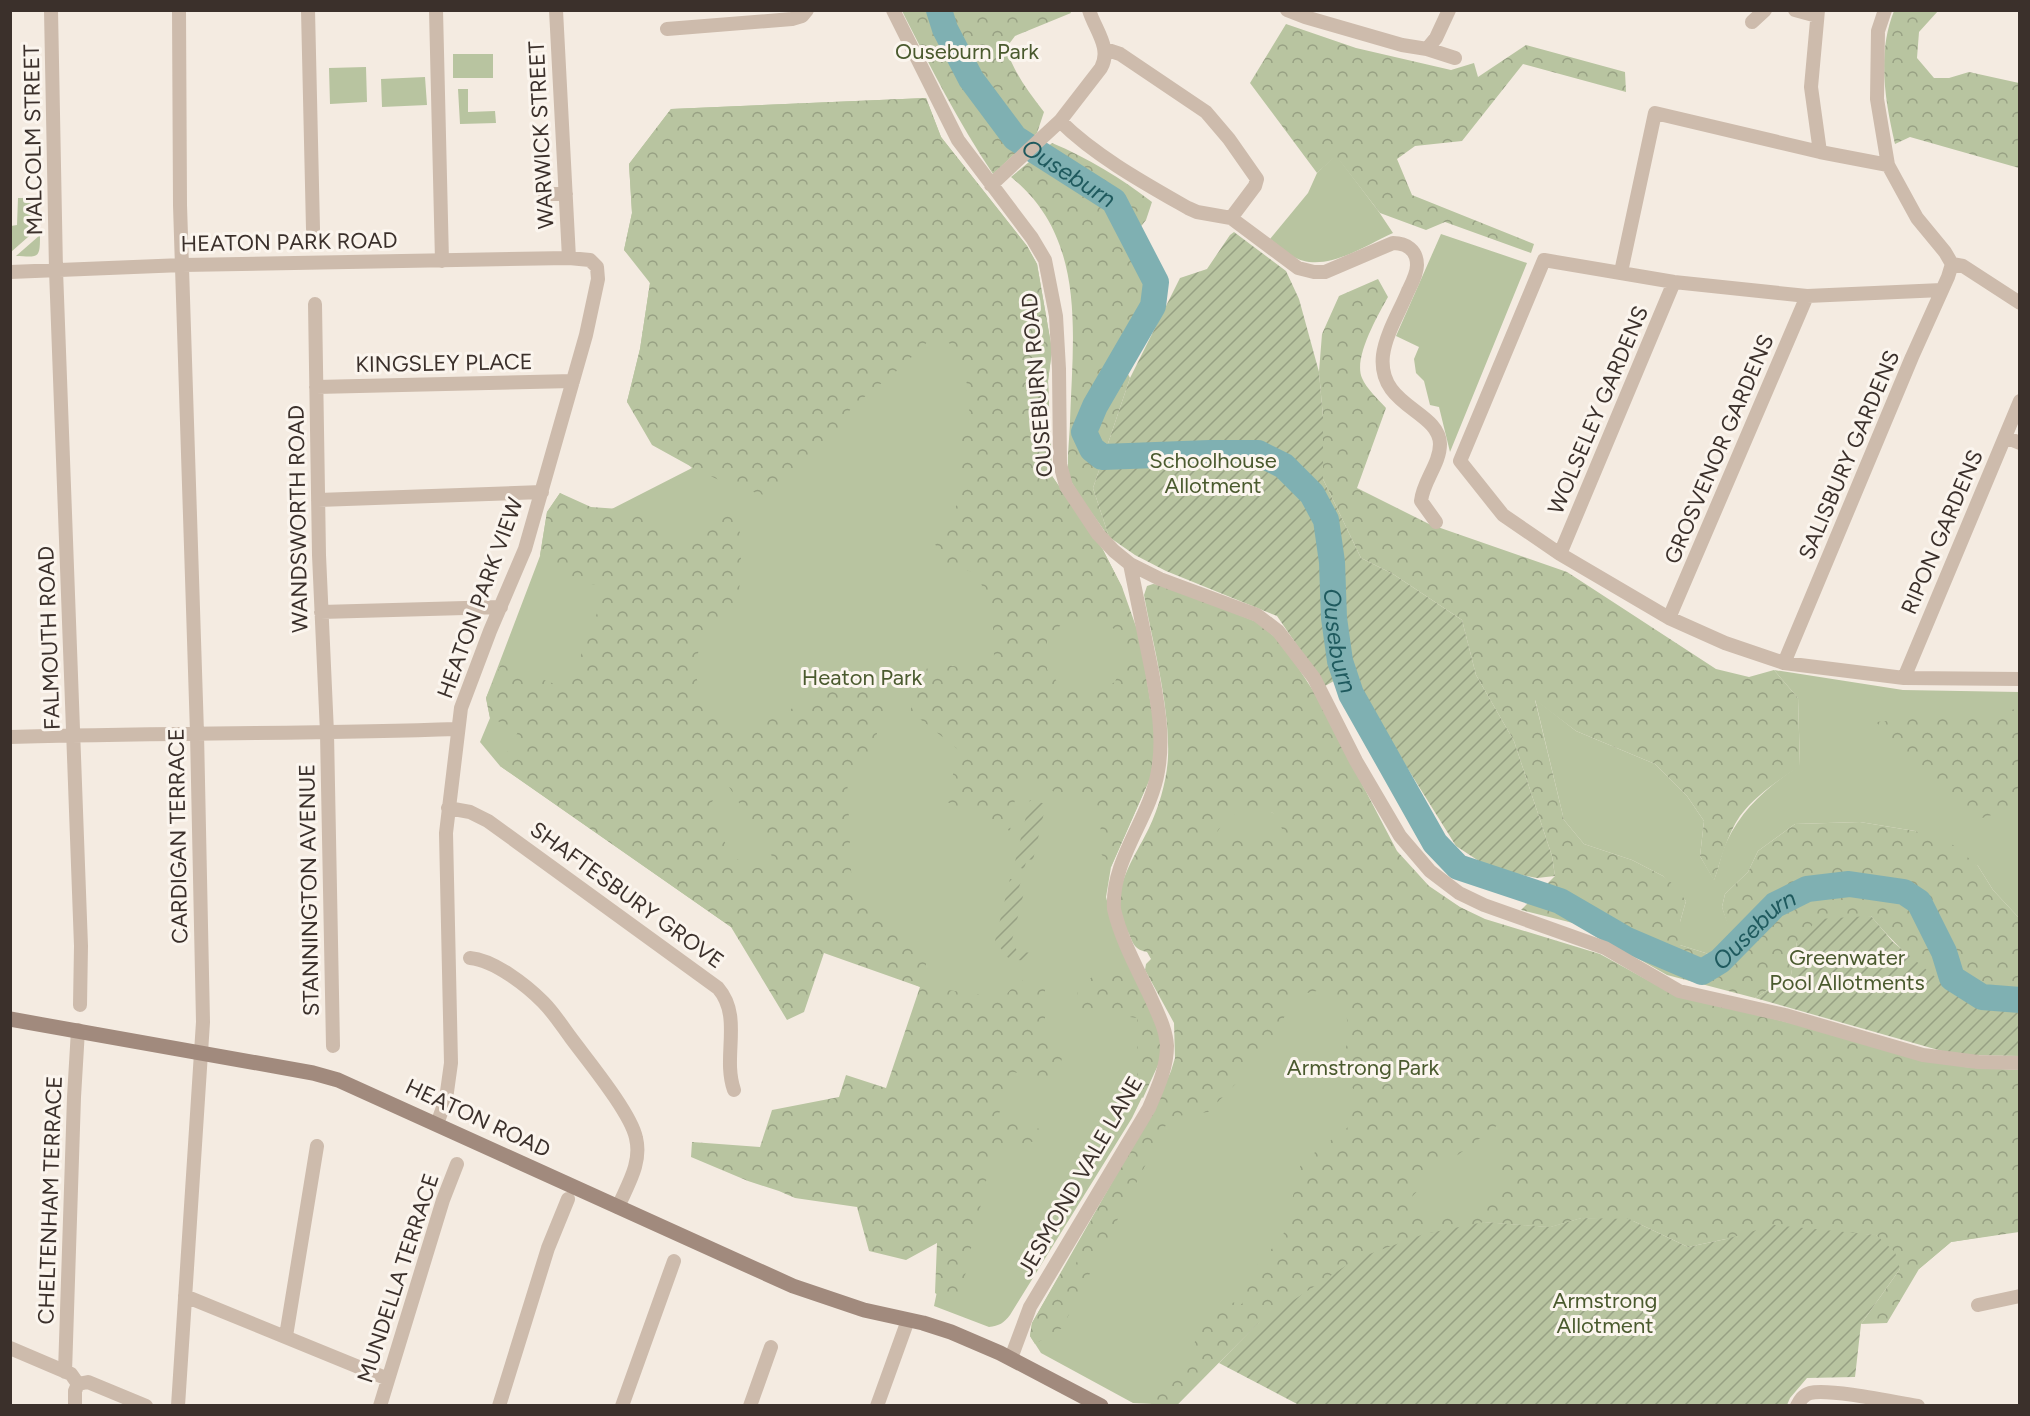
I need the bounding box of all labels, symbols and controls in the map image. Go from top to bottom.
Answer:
park label: Ouseburn Park [895,38,1039,65]
street label: WARWICK STREET [523,40,559,230]
street label: MALCOLM STREET [18,44,48,236]
water label: Ouseburn [1017,132,1121,213]
street label: HEATON PARK ROAD [180,227,398,257]
street label: OUSEBURN ROAD [1015,292,1059,478]
street label: WOLSELEY GARDENS [1542,302,1654,518]
street label: GROSVENOR GARDENS [1658,330,1780,568]
street label: SALISBURY GARDENS [1793,346,1905,564]
street label: KINGSLEY PLACE [355,348,533,378]
street label: WANDSWORTH ROAD [283,405,313,633]
street label: RIPON GARDENS [1895,446,1989,618]
park label: Schoolhouse Allotment [1149,447,1277,499]
street label: HEATON PARK VIEW [431,494,529,702]
street label: FALMOUTH ROAD [32,545,66,731]
water label: Ouseburn [1318,588,1364,696]
park label: Heaton Park [802,664,922,691]
street label: CARDIGAN TERRACE [163,728,193,944]
street label: STANNINGTON AVENUE [293,764,325,1016]
street label: SHAFTESBURY GROVE [525,816,729,974]
water label: Ouseburn [1706,882,1801,975]
park label: Greenwater Pool Allotments [1769,944,1925,996]
park label: Armstrong Park [1287,1054,1439,1081]
street label: JESMOND VALE LANE [1012,1071,1148,1281]
street label: HEATON ROAD [401,1073,555,1163]
street label: CHELTENHAM TERRACE [32,1075,68,1325]
street label: MUNDELLA TERRACE [351,1170,445,1386]
park label: Armstrong Allotment [1552,1287,1658,1339]

